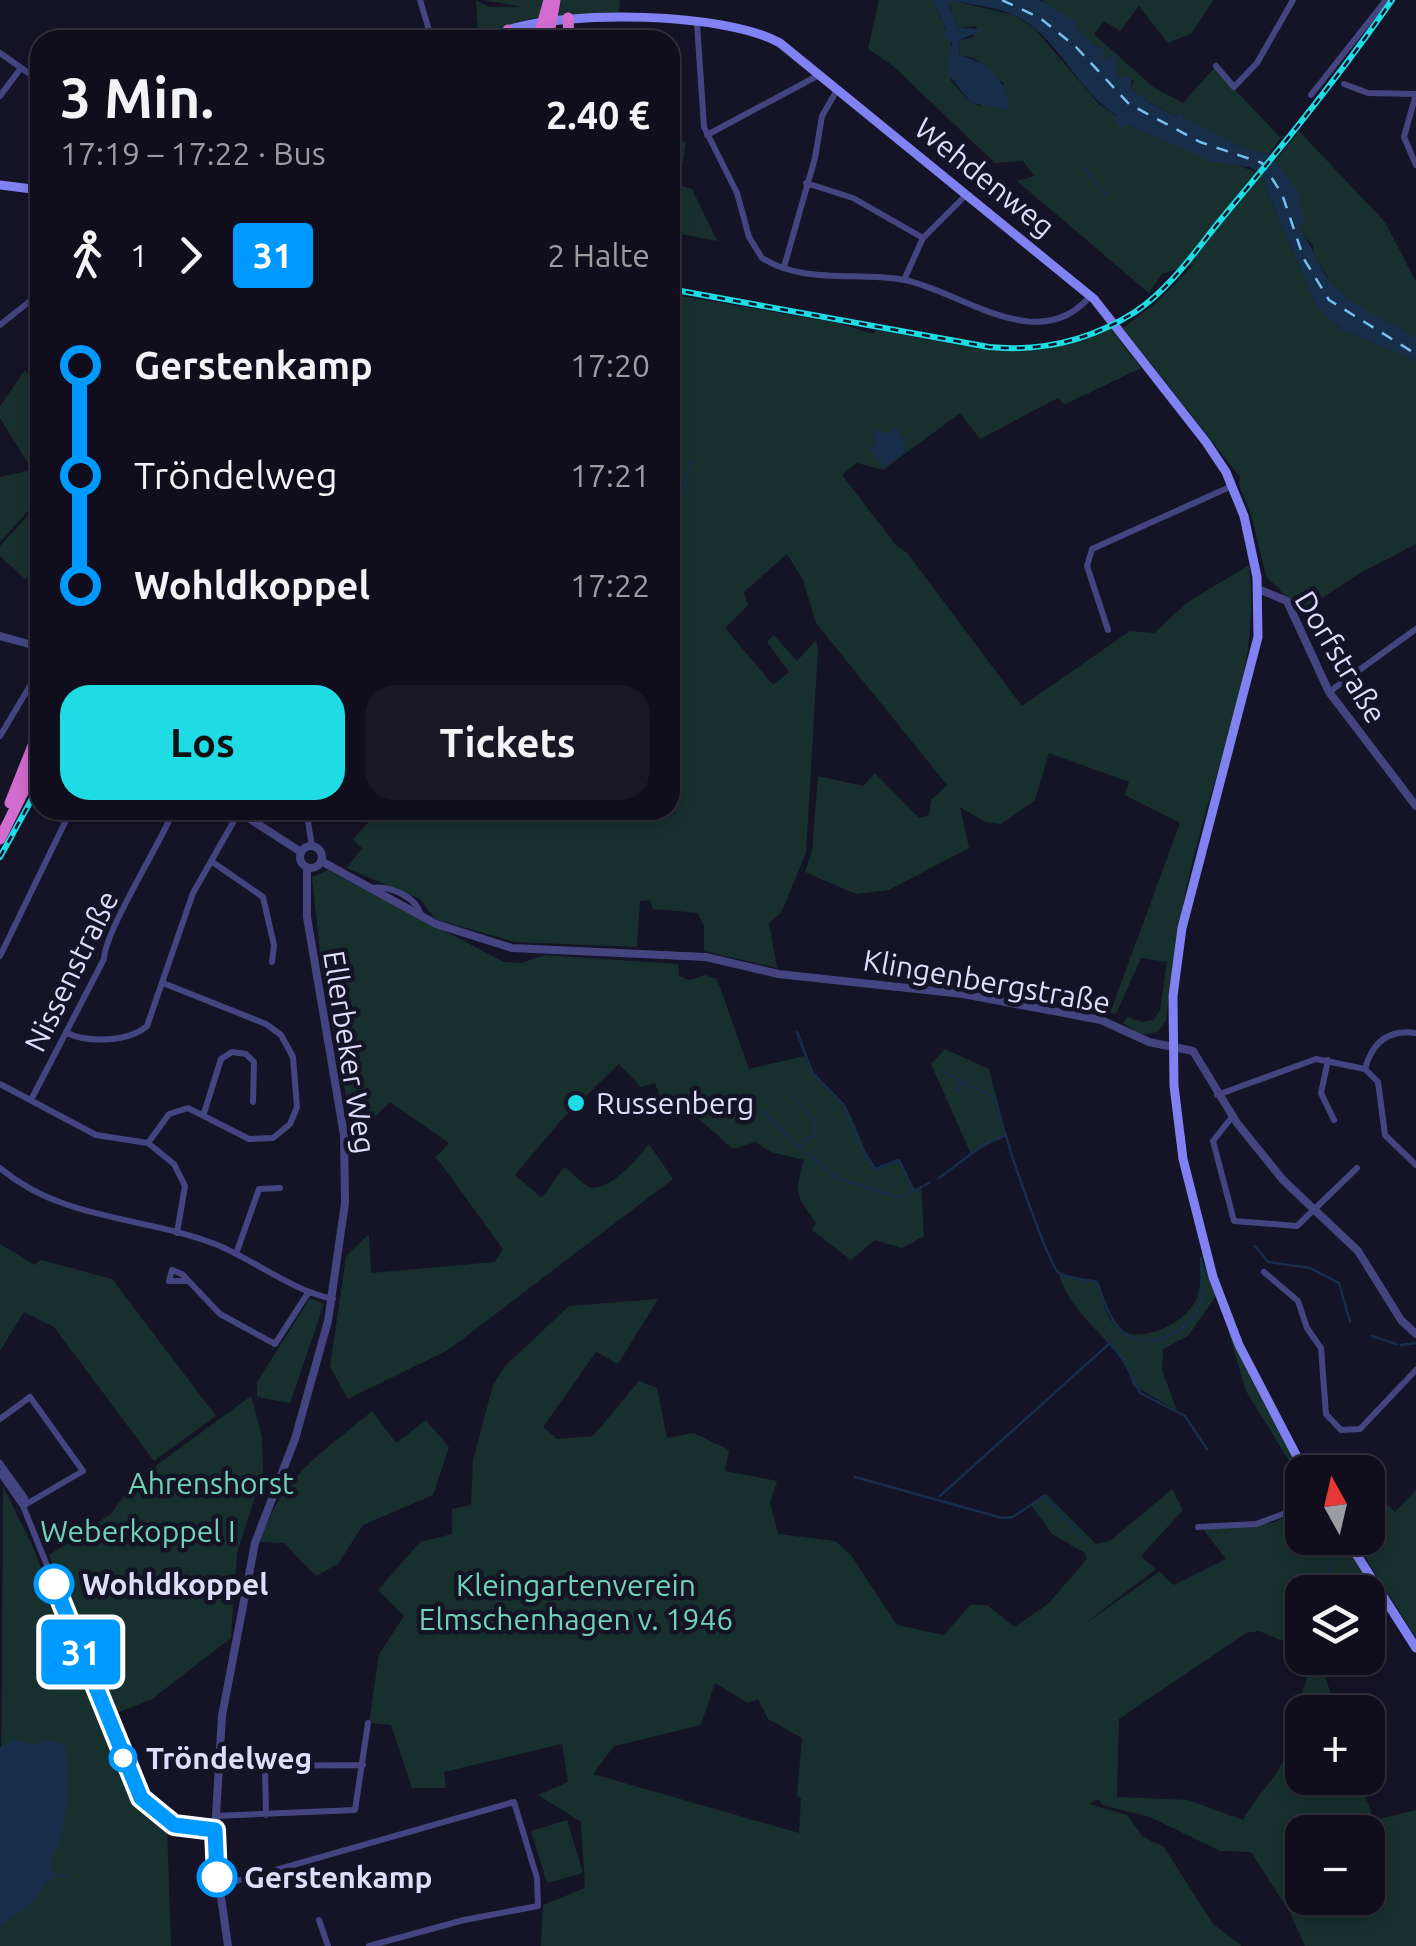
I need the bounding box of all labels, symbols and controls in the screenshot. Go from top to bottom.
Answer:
text: 3 Min. [60,67,214,128]
text: 2.40 € [546,94,650,136]
street label: Wehdenweg [909,111,1061,243]
text: 17:19 – 17:22 · Bus [60,135,326,171]
icon: walk [60,228,115,283]
icon: forward [163,228,218,283]
text: 31 [253,235,293,275]
text: 1 [130,237,148,273]
text: 2 Halte [547,237,650,273]
text: Gerstenkamp [134,344,373,386]
text: 17:20 [570,347,650,383]
text: Tröndelweg [134,454,338,496]
text: 17:21 [570,457,650,493]
text: Wohldkoppel [134,564,370,606]
text: 17:22 [570,567,650,603]
street label: Dorfstraße [1288,585,1394,729]
button: Los [60,685,345,800]
button: Tickets [365,685,650,800]
street label: Nissenstraße [17,885,125,1057]
street label: Klingenbergstraße [861,943,1113,1019]
street label: Ellerbeker Weg [317,948,383,1156]
place label: Russenberg [596,1086,754,1120]
marker: Russenberg [565,1092,587,1114]
north arrow [1285,1455,1385,1555]
map controls [1285,1455,1385,1915]
park label: Ahrenshorst [128,1466,294,1500]
park label: Weberkoppel I [40,1514,236,1548]
marker: Wohldkoppel [35,1565,73,1603]
place label: Wohldkoppel [82,1567,268,1601]
park label: Kleingartenverein Elmschenhagen v. 1946 [419,1568,733,1636]
button: layers [1285,1575,1385,1675]
line badge: 31 [36,1620,126,1684]
text: 31 [61,1632,101,1672]
button: + [1285,1695,1385,1795]
place label: Tröndelweg [146,1741,312,1775]
marker: Tröndelweg [110,1745,136,1771]
button: − [1285,1815,1385,1915]
marker: Gerstenkamp [198,1858,236,1896]
place label: Gerstenkamp [244,1860,433,1894]

